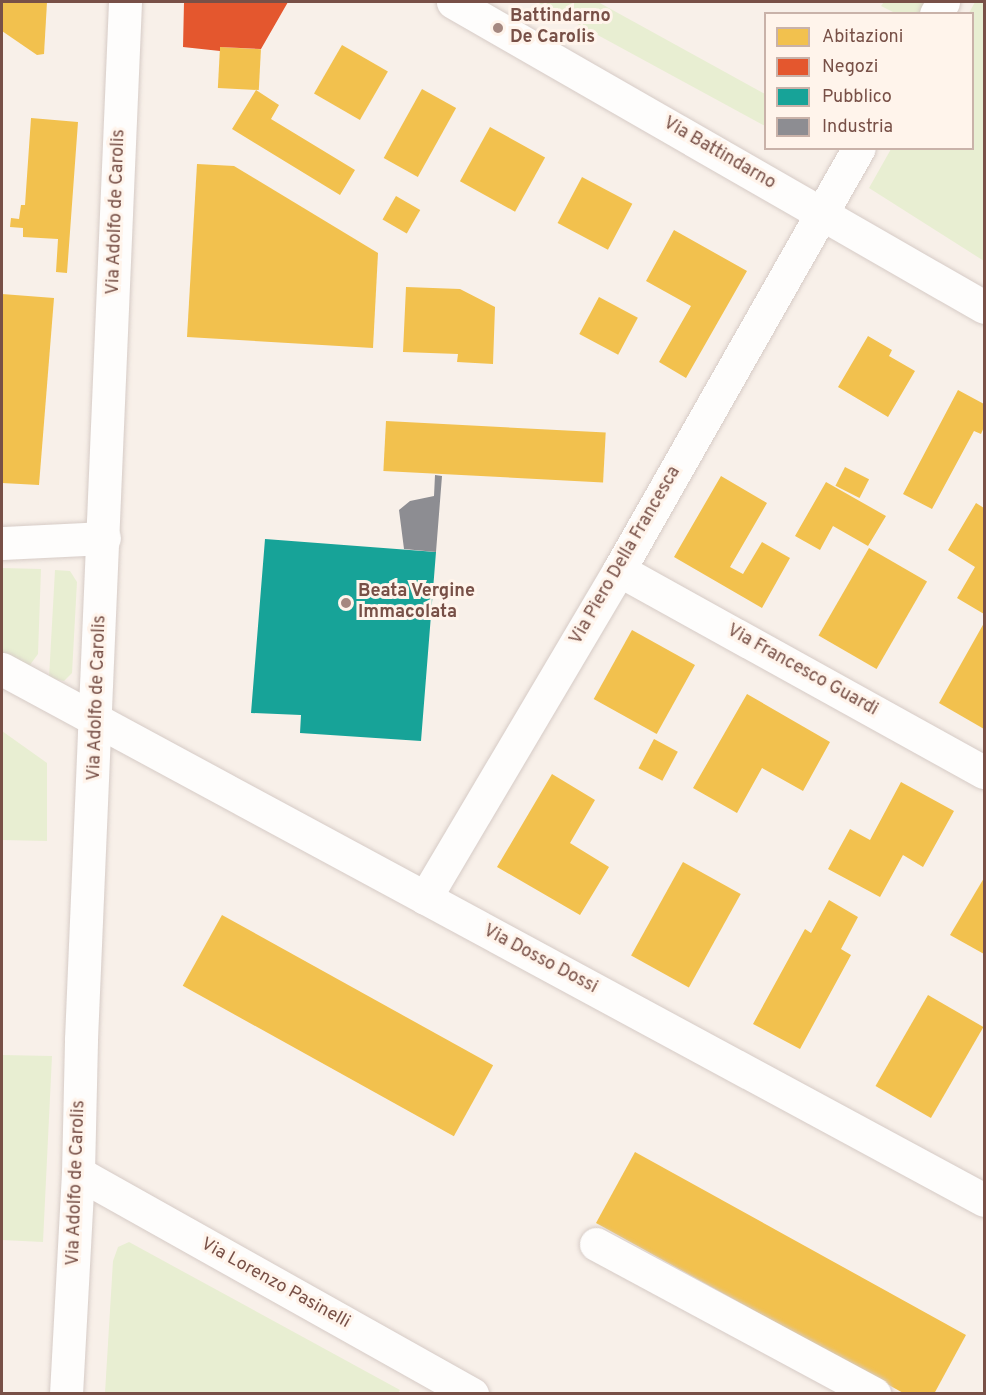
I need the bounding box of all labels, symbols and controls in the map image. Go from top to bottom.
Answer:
place label: Battindarno De Carolis [510,7,611,50]
legend [764,12,974,150]
marker: Battindarno De Carolis [491,21,505,35]
text: Abitazioni [822,26,903,49]
text: Negozi [822,56,878,79]
text: Pubblico [822,86,892,109]
street label: Via Battindarno [659,113,779,195]
text: Industria [822,116,893,139]
street label: Via Adolfo de Carolis [103,128,131,296]
street label: Via Piero Della Francesca [566,463,686,649]
place label: Beata Vergine Immacolata [358,582,476,624]
marker: Beata Vergine Immacolata [339,596,353,610]
street label: Via Adolfo de Carolis [84,614,112,782]
street label: Via Francesco Guardi [723,620,881,722]
street label: Via Dosso Dossi [479,921,601,999]
street label: Via Adolfo de Carolis [63,1099,91,1267]
street label: Via Lorenzo Pasinelli [197,1234,353,1334]

